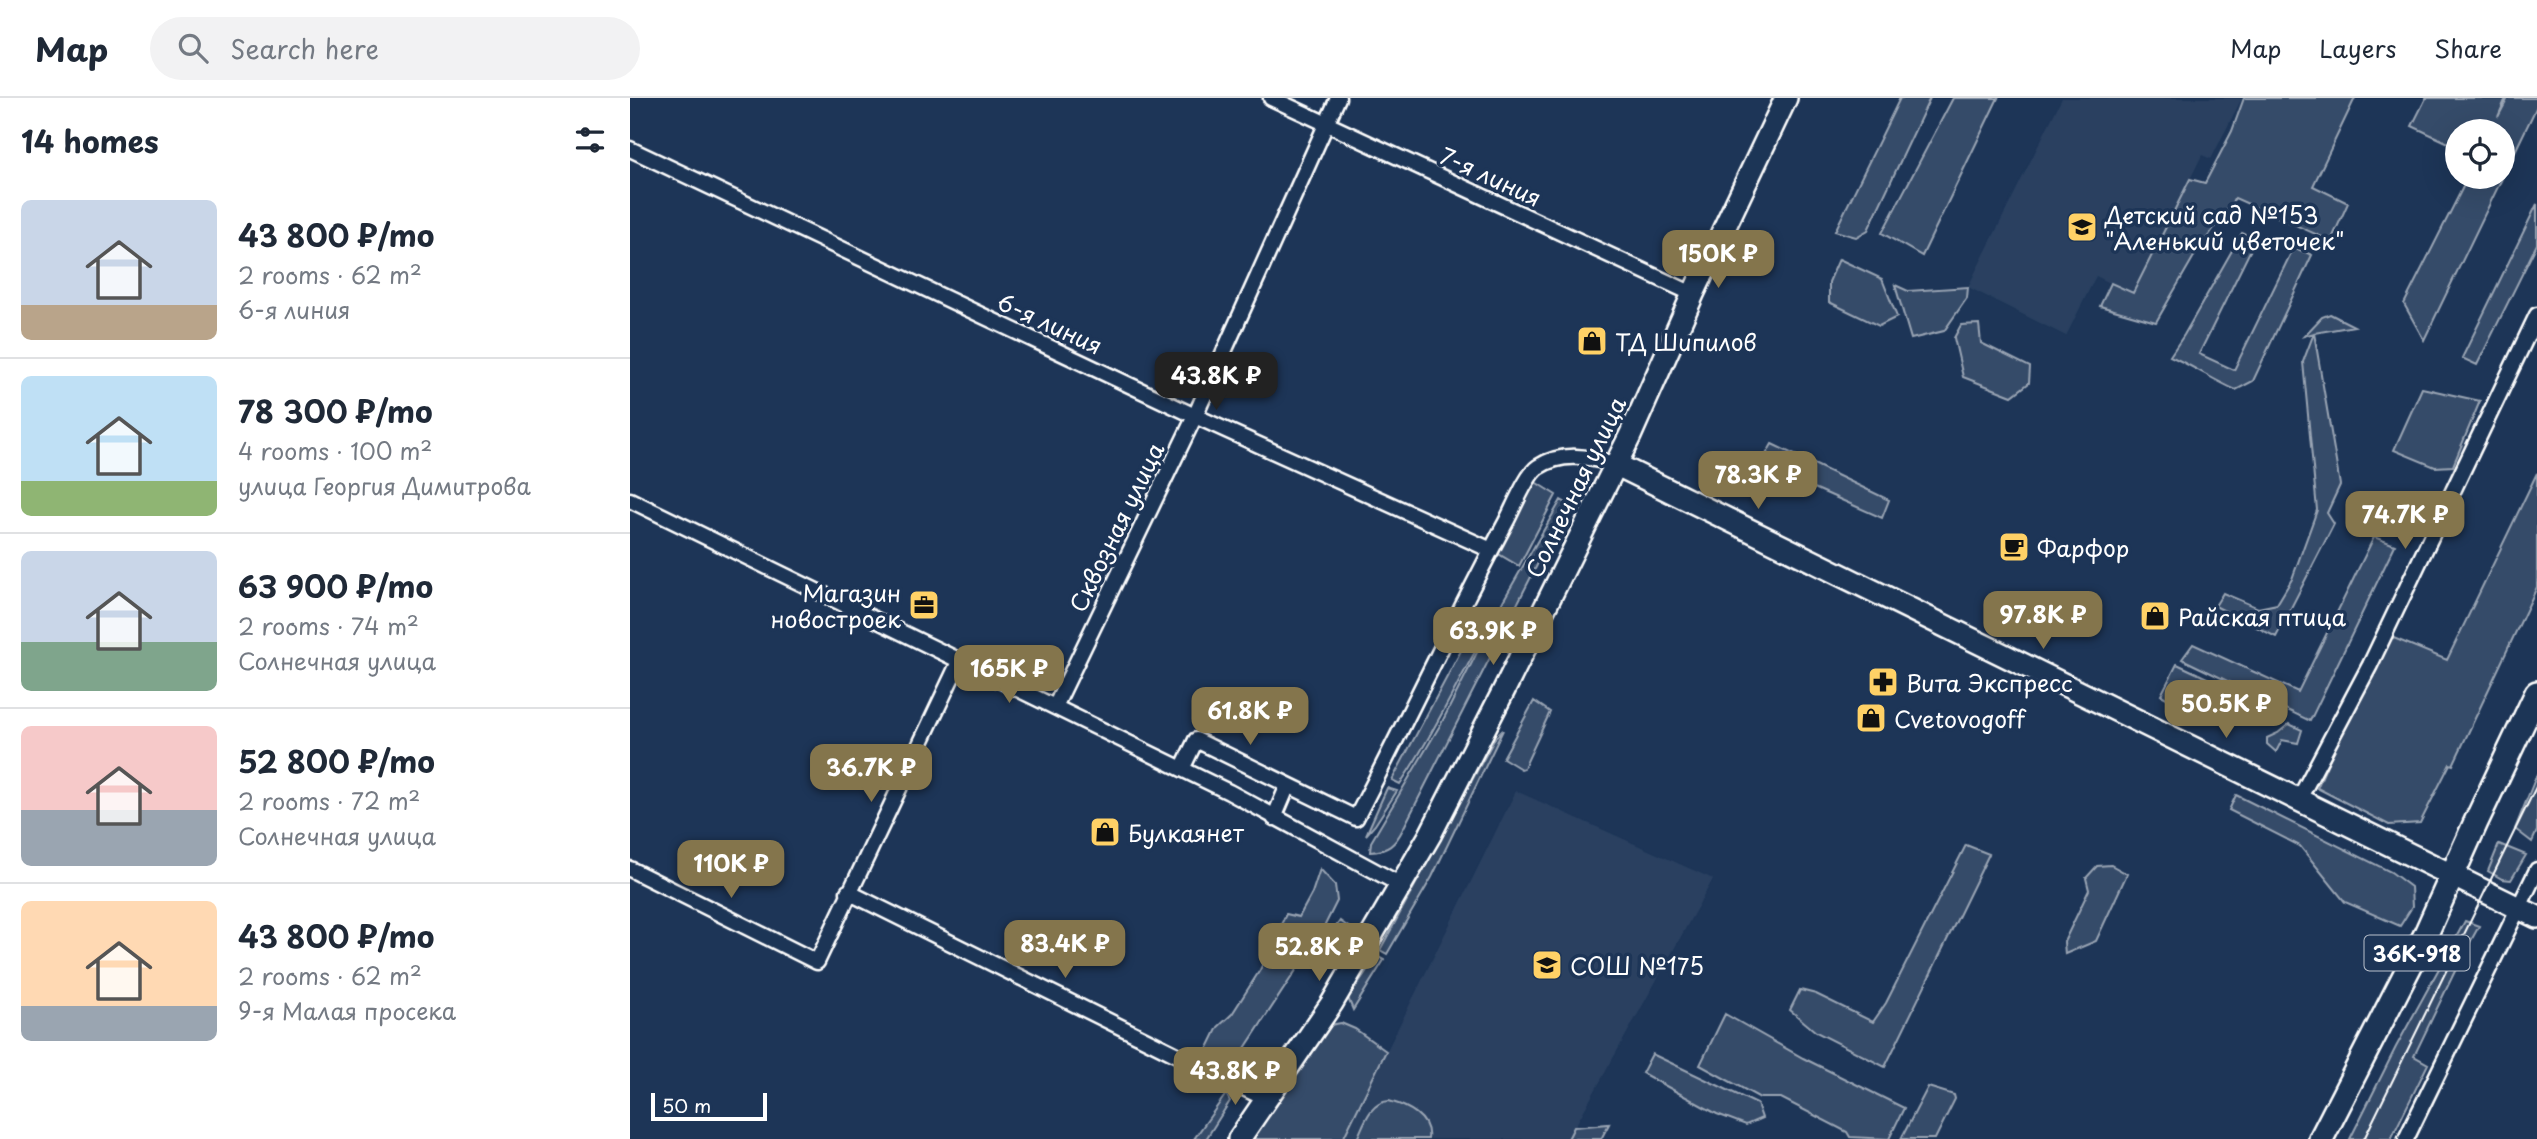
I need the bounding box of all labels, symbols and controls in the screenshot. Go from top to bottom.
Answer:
search box [150,17,640,80]
text: Map [35,23,108,73]
icon: search [174,29,212,67]
text: Search here [230,29,379,68]
text: Map [2230,30,2281,66]
text: Layers [2319,30,2396,66]
text: Share [2434,30,2502,66]
text: 14 homes [21,118,159,163]
map controls [2445,119,2515,189]
button: locate [2445,119,2515,189]
icon: filters [571,121,609,159]
street label: 7-я линия [1434,137,1548,215]
place label: Детский сад №153 "Аленький цветочек" [2104,197,2344,258]
school or university icon: Детский сад №153 "Аленький цветочек" [2065,210,2099,244]
text: 43 800 ₽/mo [238,212,434,257]
icon: home [77,228,161,312]
pin: 150K ₽ [1661,230,1775,290]
text: 150K ₽ [1678,235,1758,270]
text: 2 rooms · 62 m² [238,257,422,292]
street label: 6-я линия [992,283,1108,363]
text: 6-я линия [238,292,350,327]
shop icon: ТД Шипилов [1575,324,1609,358]
place label: ТД Шипилов [1615,324,1757,359]
pin: 43.8K ₽ [1151,352,1281,412]
text: 43.8K ₽ [1171,357,1261,392]
text: 78 300 ₽/mo [238,388,433,433]
street label: Солнечная улица [1516,390,1634,584]
icon: home [77,404,161,488]
text: 4 rooms · 100 m² [238,433,432,468]
street label: Сквозная улица [1060,436,1173,618]
pin: 78.3K ₽ [1693,452,1823,511]
text: 78.3K ₽ [1714,456,1802,491]
text: улица Георгия Димитрова [238,468,531,503]
pin: 74.7K ₽ [2340,491,2470,551]
text: 74.7K ₽ [2361,496,2449,531]
cafe icon: Фарфор [1997,530,2031,564]
place label: Фарфор [2037,530,2129,565]
text: 63 900 ₽/mo [238,563,433,608]
place label: Магазин новостроек [770,575,901,636]
icon: home [77,579,161,663]
office icon: Магазин новостроек [907,588,941,622]
pin: 97.8K ₽ [1978,592,2108,651]
text: 97.8K ₽ [1999,596,2087,631]
shop icon: Райская птица [2138,599,2172,633]
place label: Райская птица [2178,599,2346,634]
text: 2 rooms · 74 m² [238,608,419,643]
pin: 63.9K ₽ [1428,608,1558,667]
text: 63.9K ₽ [1449,612,1537,647]
text: Солнечная улица [238,643,436,678]
pin: 165K ₽ [952,646,1066,705]
text: 165K ₽ [970,650,1048,685]
pharmacy icon: Вита Экспресс [1866,665,1900,699]
place label: Вита Экспресс [1906,665,2073,700]
pin: 50.5K ₽ [2161,680,2291,740]
text: 50.5K ₽ [2181,685,2271,720]
pin: 61.8K ₽ [1185,688,1315,747]
text: 61.8K ₽ [1207,692,1293,727]
shop icon: Cvetovogoff [1854,701,1888,735]
place label: Cvetovogoff [1894,701,2027,736]
text: 52 800 ₽/mo [238,738,435,783]
pin: 36.7K ₽ [806,744,936,804]
text: 36.7K ₽ [826,749,916,784]
icon: home [77,754,161,838]
text: 2 rooms · 72 m² [238,783,420,818]
shop icon: Булкаянет [1088,815,1122,849]
place label: Булкаянет [1128,815,1245,850]
text: Солнечная улица [238,818,436,853]
pin: 110K ₽ [674,840,788,900]
text: 110K ₽ [693,845,769,880]
text: 43 800 ₽/mo [238,913,434,958]
pin: 83.4K ₽ [1000,920,1130,980]
pin: 52.8K ₽ [1254,924,1384,983]
text: 83.4K ₽ [1020,925,1110,960]
text: 52.8K ₽ [1274,928,1364,963]
icon: home [77,929,161,1013]
road number: 36К-918 [2364,936,2470,970]
school or university icon: СОШ №175 [1530,948,1564,982]
place label: СОШ №175 [1570,948,1704,983]
text: 2 rooms · 62 m² [238,958,422,993]
text: 9-я Малая просека [238,993,456,1028]
pin: 43.8K ₽ [1170,1048,1300,1107]
text: 43.8K ₽ [1190,1052,1280,1087]
scale bar [651,1090,766,1122]
text: 50 m [662,1091,711,1119]

